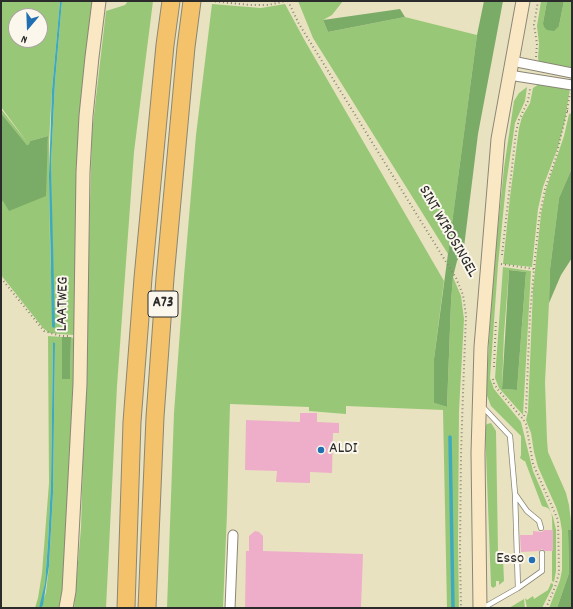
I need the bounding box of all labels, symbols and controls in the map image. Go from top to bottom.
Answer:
north arrow [8,8,48,48]
text: N [19,30,30,47]
street label: SINT WIROSINGEL [413,183,481,281]
street label: LAATWEG [54,276,74,332]
road number: A73 [148,291,178,317]
place label: ALDI [329,440,357,460]
marker: ALDI [316,445,326,455]
place label: Esso [496,550,524,570]
marker: Esso [527,555,537,565]

